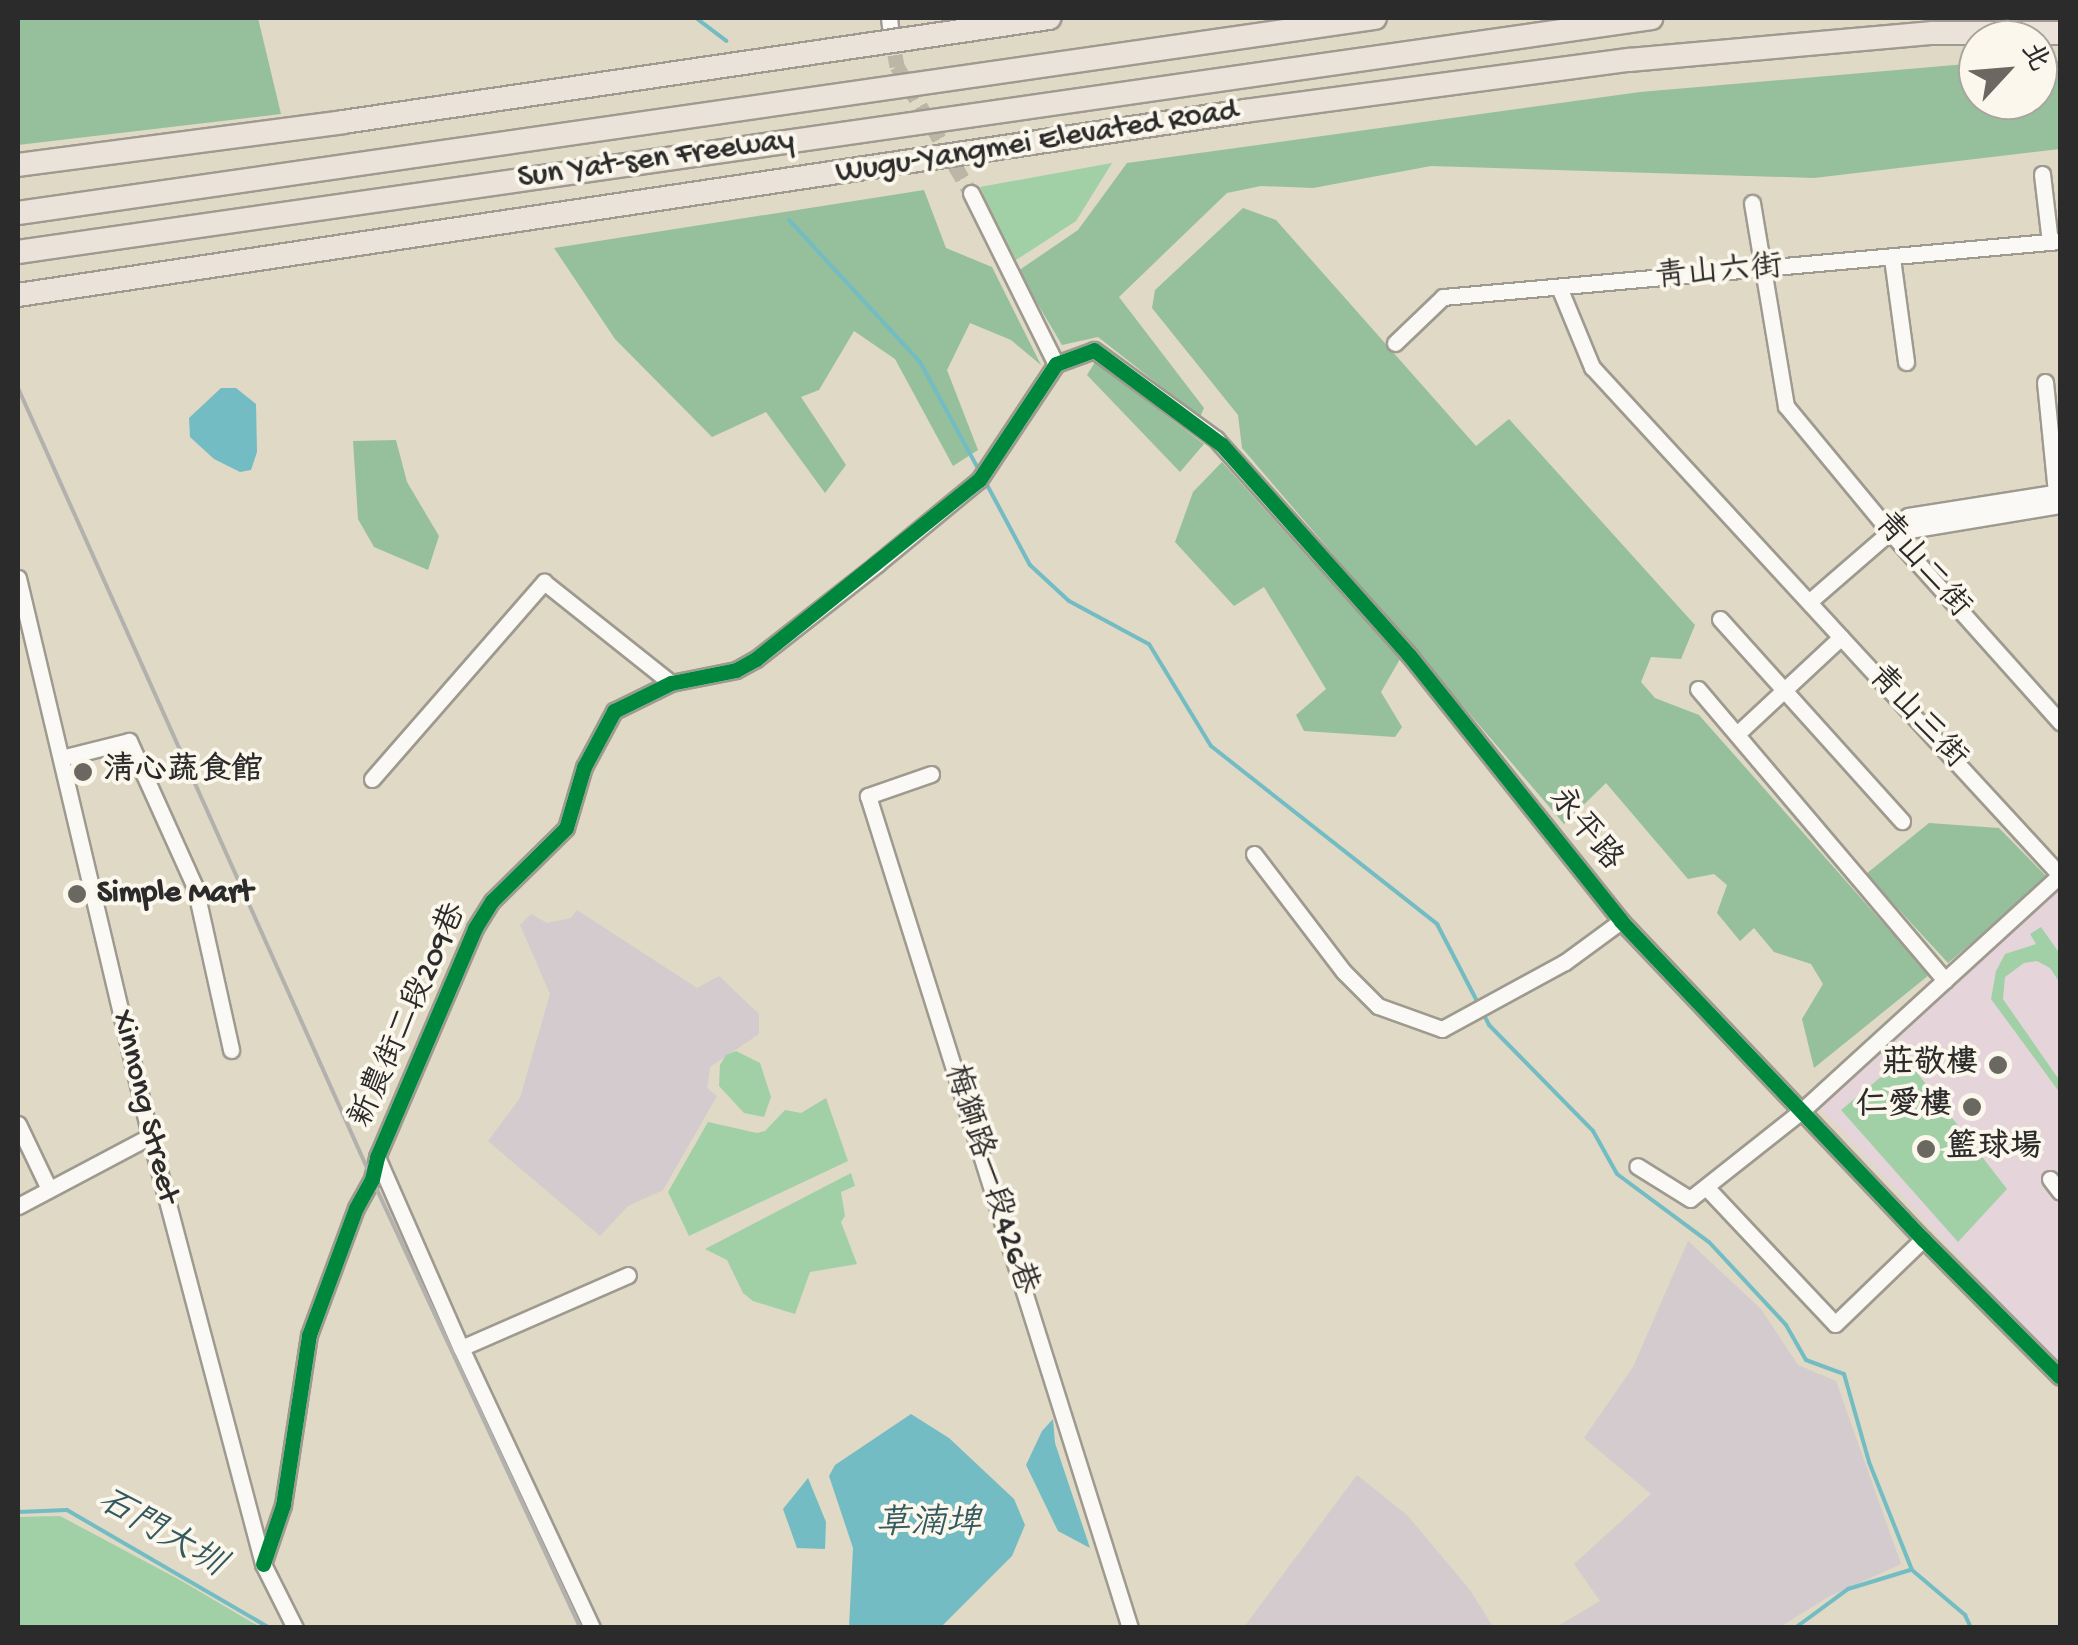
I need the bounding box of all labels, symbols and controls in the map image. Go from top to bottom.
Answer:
north arrow [1958,20,2058,120]
text: 北 [2013,38,2055,77]
street label: Wugu-Yangmei Elevated Road [833,92,1241,194]
street label: Sun Yat-sen Freeway [515,122,797,198]
street label: 青山六街 [1654,249,1784,299]
street label: 青山二街 [1865,505,1977,627]
street label: 青山三街 [1858,658,1974,778]
place label: 清心蔬食館 [103,753,263,791]
marker: 清心蔬食館 [72,761,94,783]
street label: 永平路 [1539,781,1629,879]
place label: Simple Mart [97,875,253,913]
marker: Simple Mart [66,883,88,905]
street label: 新農街二段209巷 [343,898,477,1134]
street label: Xinnong Street [102,1007,186,1207]
place label: 莊敬樓 [1882,1046,1978,1084]
marker: 莊敬樓 [1987,1054,2009,1076]
street label: 梅獅路一段426巷 [934,1060,1044,1300]
place label: 仁愛樓 [1856,1088,1952,1126]
marker: 仁愛樓 [1961,1096,1983,1118]
place label: 籃球場 [1946,1130,2042,1168]
marker: 籃球場 [1915,1138,1937,1160]
water label: 石門大圳 [89,1482,231,1588]
water label: 草湳埤 [876,1505,980,1547]

